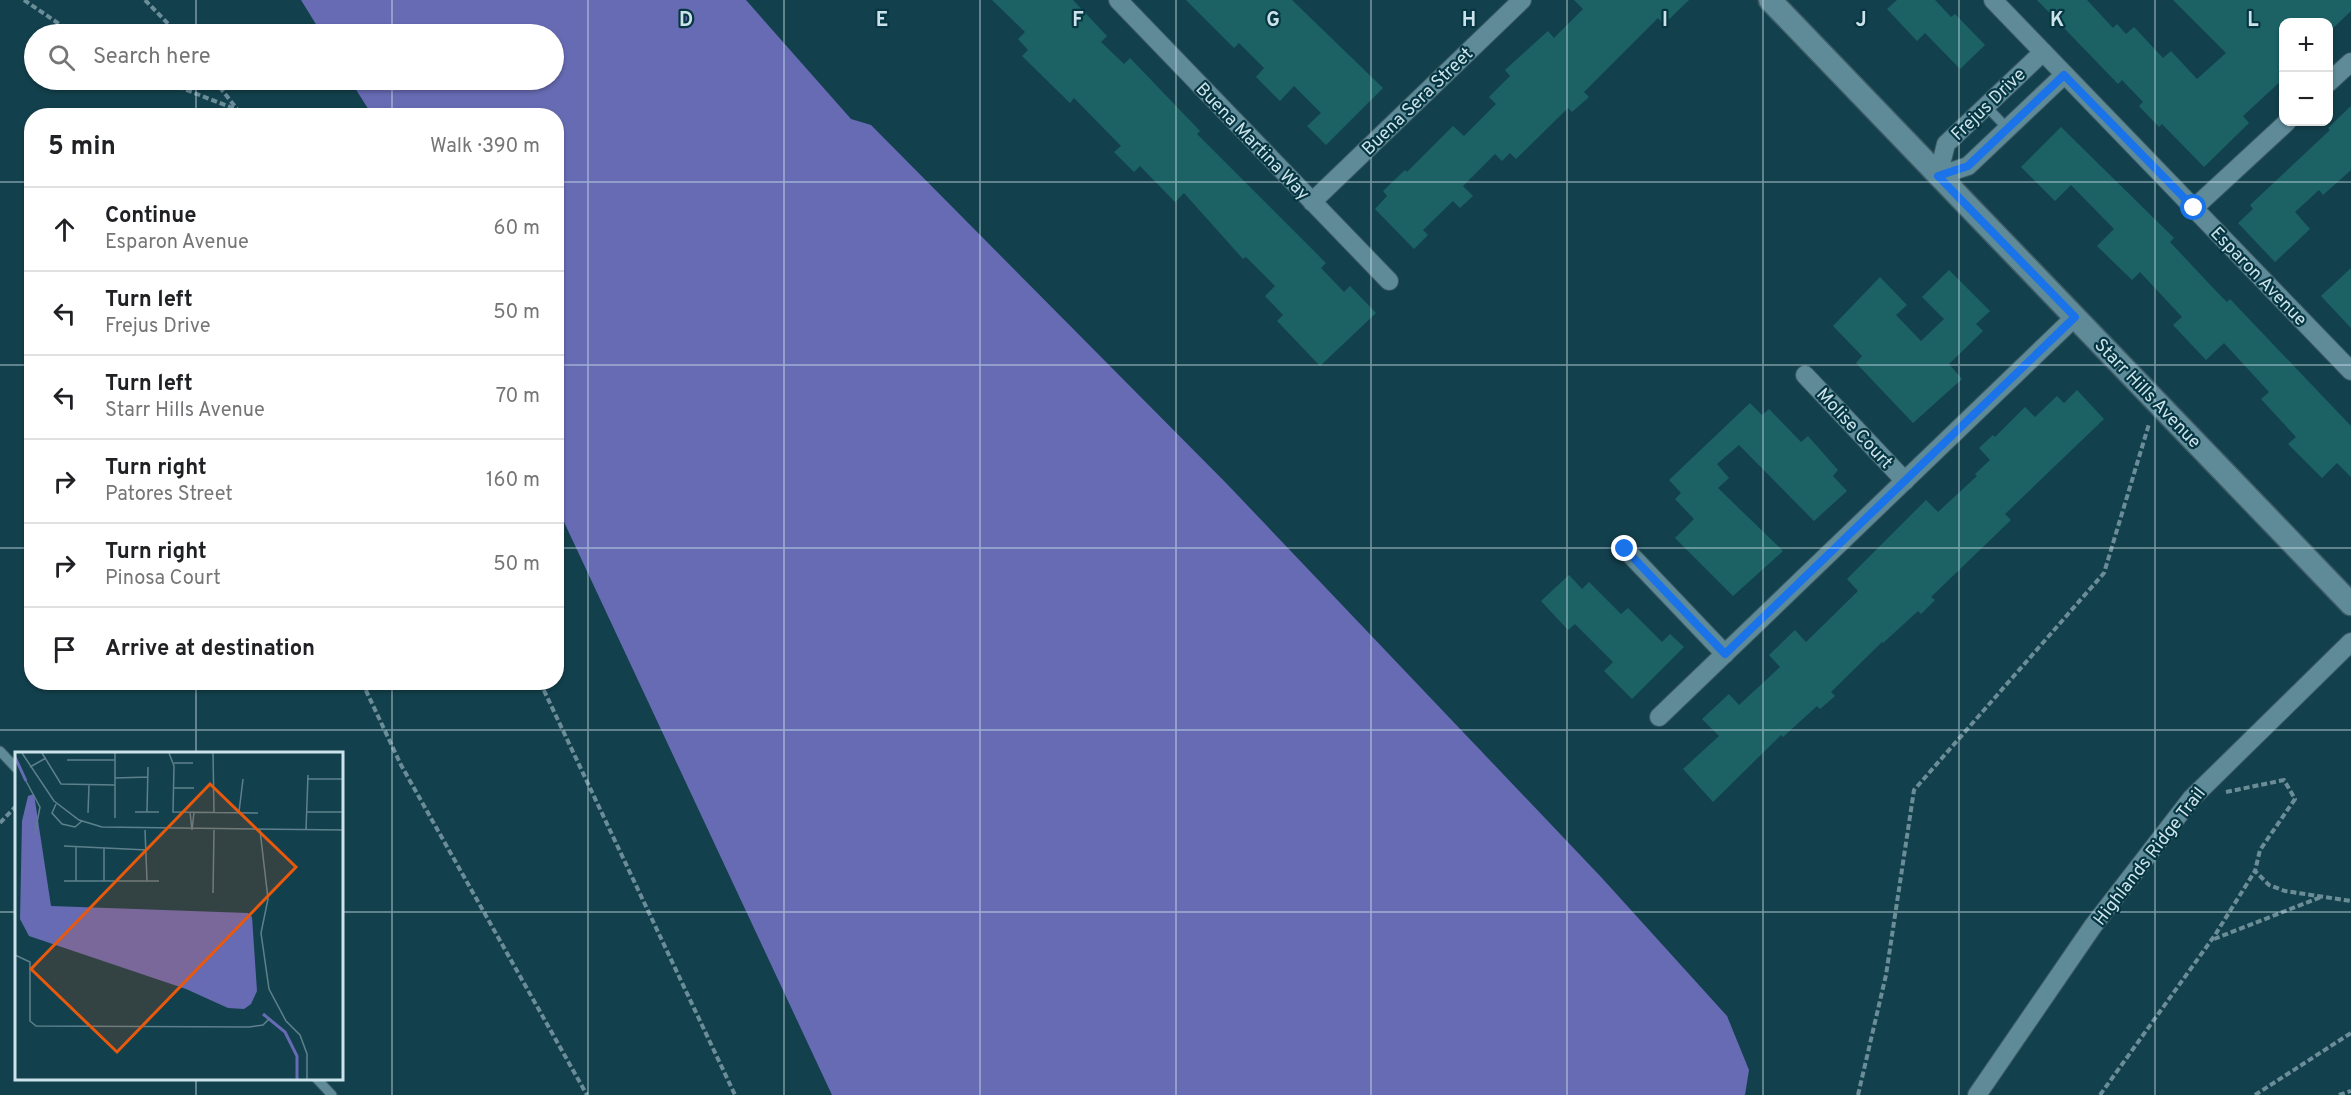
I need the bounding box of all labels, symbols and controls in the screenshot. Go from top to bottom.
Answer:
text: D [679,8,693,34]
text: E [876,8,888,34]
text: F [1072,8,1084,34]
text: G [1266,8,1280,34]
text: H [1462,8,1476,34]
text: I [1662,8,1668,34]
text: J [1855,8,1867,34]
text: K [2050,8,2064,34]
text: L [2247,8,2259,34]
map controls [2279,18,2333,126]
button: + [2279,18,2333,72]
search box [24,24,564,90]
icon: search [45,41,78,74]
street label: Buena Sera Street [1358,43,1478,161]
text: Search here [93,44,211,71]
street label: Frejus Drive [1947,64,2031,146]
button: − [2279,72,2333,126]
street label: Buena Martina Way [1190,78,1314,206]
text: 5 min [48,131,116,164]
text: Walk · 390 m [430,134,540,160]
route start [2180,194,2206,220]
text: Continue [105,203,196,230]
icon: ahead [48,213,81,246]
text: 60 m [494,216,540,242]
street label: Esparon Avenue [2205,223,2311,332]
text: Esparon Avenue [105,230,249,256]
text: Turn left [105,287,193,314]
icon: left [48,297,81,330]
text: 50 m [493,300,540,326]
text: Frejus Drive [105,314,211,340]
street label: Starr Hills Avenue [2089,334,2205,454]
text: Turn left [105,371,193,398]
icon: left [48,381,81,414]
text: 70 m [496,384,540,410]
street label: Molise Court [1811,384,1897,474]
text: Starr Hills Avenue [105,398,265,424]
text: Turn right [105,455,207,482]
icon: right [48,465,81,498]
text: 160 m [486,468,540,494]
text: Patores Street [105,482,233,508]
route end [1611,535,1637,561]
text: Turn right [105,539,207,566]
icon: right [48,549,81,582]
text: 50 m [493,552,540,578]
text: Pinosa Court [105,566,221,592]
icon: arrive [48,633,81,666]
text: Arrive at destination [105,636,315,663]
inset map [15,752,344,1080]
street label: Highlands Ridge Trail [2089,783,2211,931]

